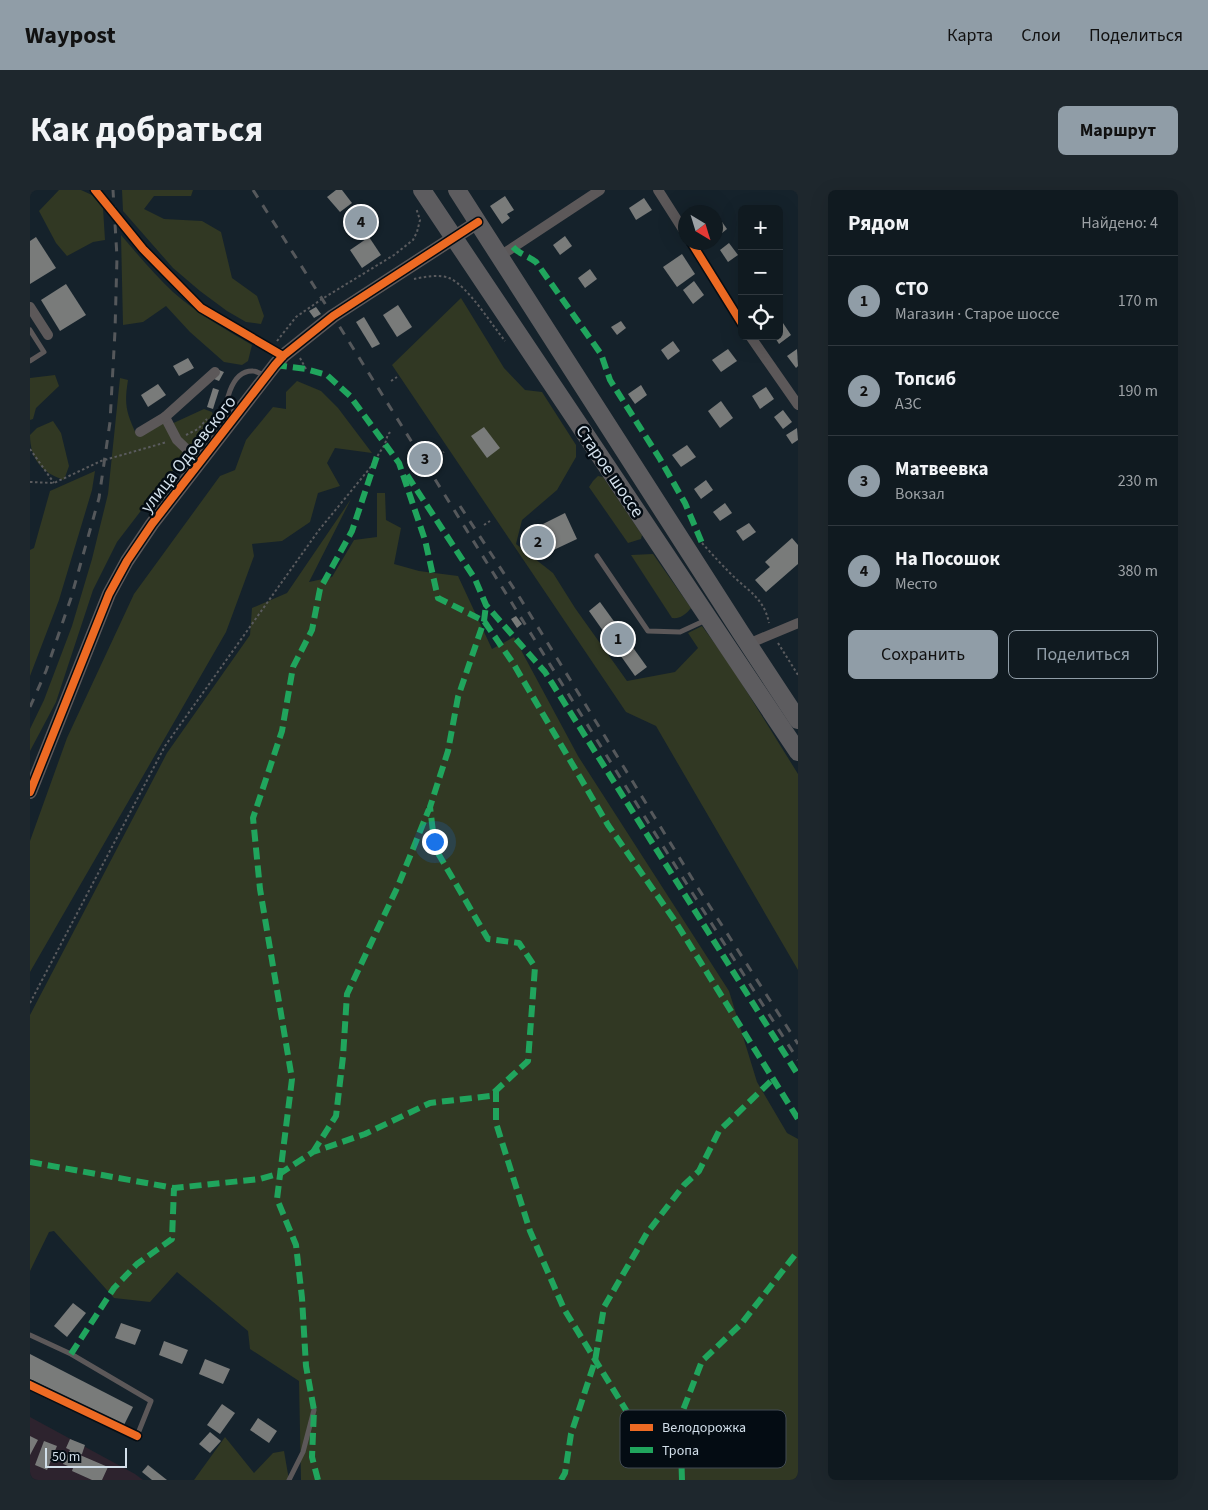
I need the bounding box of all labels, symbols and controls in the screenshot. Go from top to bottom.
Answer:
text: Waypost [25,18,116,53]
text: Карта [947,23,993,48]
text: Слои [1021,23,1061,48]
text: Поделиться [1089,23,1183,48]
text: Как добраться [30,105,263,155]
button: Маршрут [1058,106,1178,155]
pin: 4 [345,203,377,241]
north arrow [678,205,723,250]
map controls [738,205,783,340]
button: + [738,205,783,250]
text: Рядом [848,208,909,238]
text: Найдено: 4 [1081,212,1158,234]
button: − [738,250,783,295]
text: СТО [895,276,929,303]
text: 1 [860,290,868,312]
text: 170 m [1118,290,1158,312]
button: locate [738,295,783,340]
text: Магазин · Старое шоссе [895,303,1060,325]
text: Топсиб [895,366,956,393]
text: 2 [860,380,868,402]
text: 190 m [1118,380,1158,402]
street label: улица Одоевского [134,390,242,518]
text: АЗС [895,393,922,415]
street label: Старое шоссе [569,420,650,523]
pin: 3 [409,440,441,478]
text: Матвеевка [895,456,988,483]
text: 3 [860,470,868,492]
text: 230 m [1118,470,1158,492]
text: Вокзал [895,483,945,505]
pin: 2 [522,523,554,561]
text: На Посошок [895,546,1000,573]
text: 4 [860,560,868,582]
text: 380 m [1118,560,1158,582]
text: Место [895,573,938,595]
pin: 1 [602,620,634,658]
button: Сохранить [848,630,998,679]
button: Поделиться [1008,630,1158,679]
your location [422,829,448,855]
legend [620,1410,786,1468]
text: Велодорожка [662,1418,746,1438]
text: Тропа [662,1441,699,1461]
scale bar [45,1445,128,1468]
text: 50 m [52,1447,80,1467]

